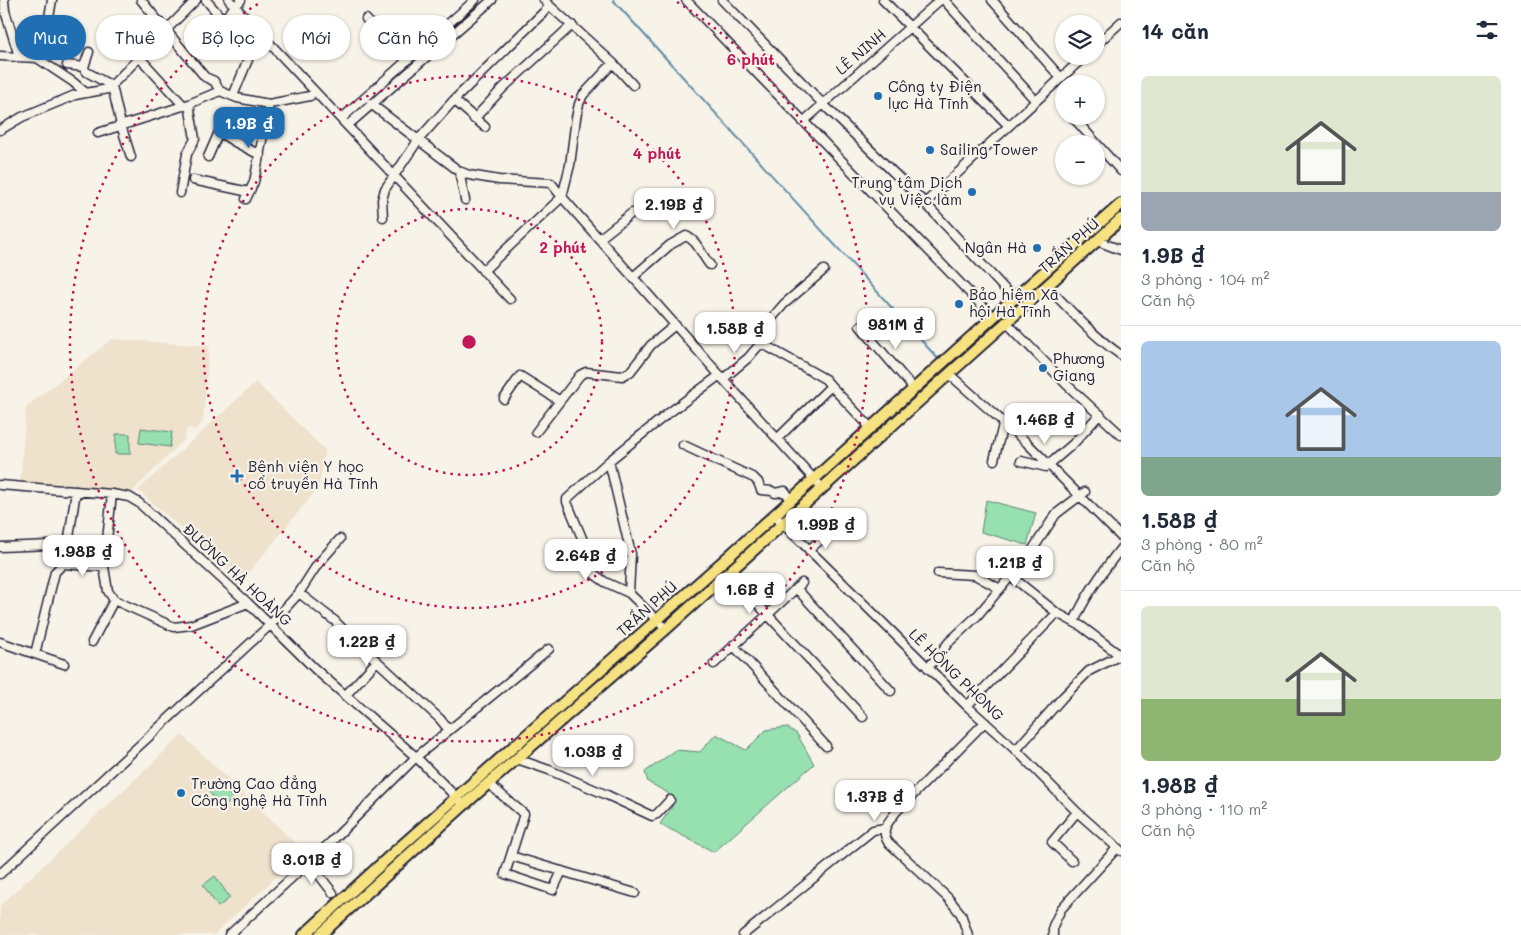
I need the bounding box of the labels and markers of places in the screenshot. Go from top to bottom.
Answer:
place label: Công ty Điện lực Hà Tĩnh [888,76,982,113]
marker: Công ty Điện lực Hà Tĩnh [872,90,884,102]
pin: 1.9B ₫ [208,106,290,149]
place label: Sailing Tower [940,139,1038,159]
marker: Sailing Tower [924,144,936,156]
place label: Trung tâm Dịch vụ Việc làm [851,172,962,209]
marker: Trung tâm Dịch vụ Việc làm [966,186,978,198]
pin: 2.19B ₫ [628,188,720,230]
place label: Ngân Hà [965,237,1027,257]
marker: Ngân Hà [1031,242,1043,254]
place label: Bảo hiệm Xã hội Hà Tĩnh [969,284,1059,321]
marker: Bảo hiệm Xã hội Hà Tĩnh [953,298,965,310]
pin: 981M ₫ [855,308,937,350]
pin: 1.58B ₫ [689,312,781,354]
centre of rings [460,333,478,351]
place label: Phương Giang [1053,348,1105,385]
marker: Phương Giang [1037,362,1049,374]
pin: 1.46B ₫ [999,402,1091,445]
place label: Bệnh viện Y học cổ truyền Hà Tĩnh [248,456,378,493]
marker: Bệnh viện Y học cổ truyền Hà Tĩnh [230,469,244,483]
pin: 1.99B ₫ [780,508,872,550]
pin: 1.98B ₫ [37,534,129,577]
pin: 2.64B ₫ [540,538,632,581]
pin: 1.21B ₫ [969,546,1061,588]
pin: 1.6B ₫ [709,572,791,615]
pin: 1.22B ₫ [321,624,413,667]
pin: 1.03B ₫ [547,734,639,777]
place label: Trường Cao đẳng Công nghệ Hà Tĩnh [191,773,327,810]
pin: 1.37B ₫ [829,780,921,822]
marker: Trường Cao đẳng Công nghệ Hà Tĩnh [175,787,187,799]
pin: 3.01B ₫ [266,842,358,885]

